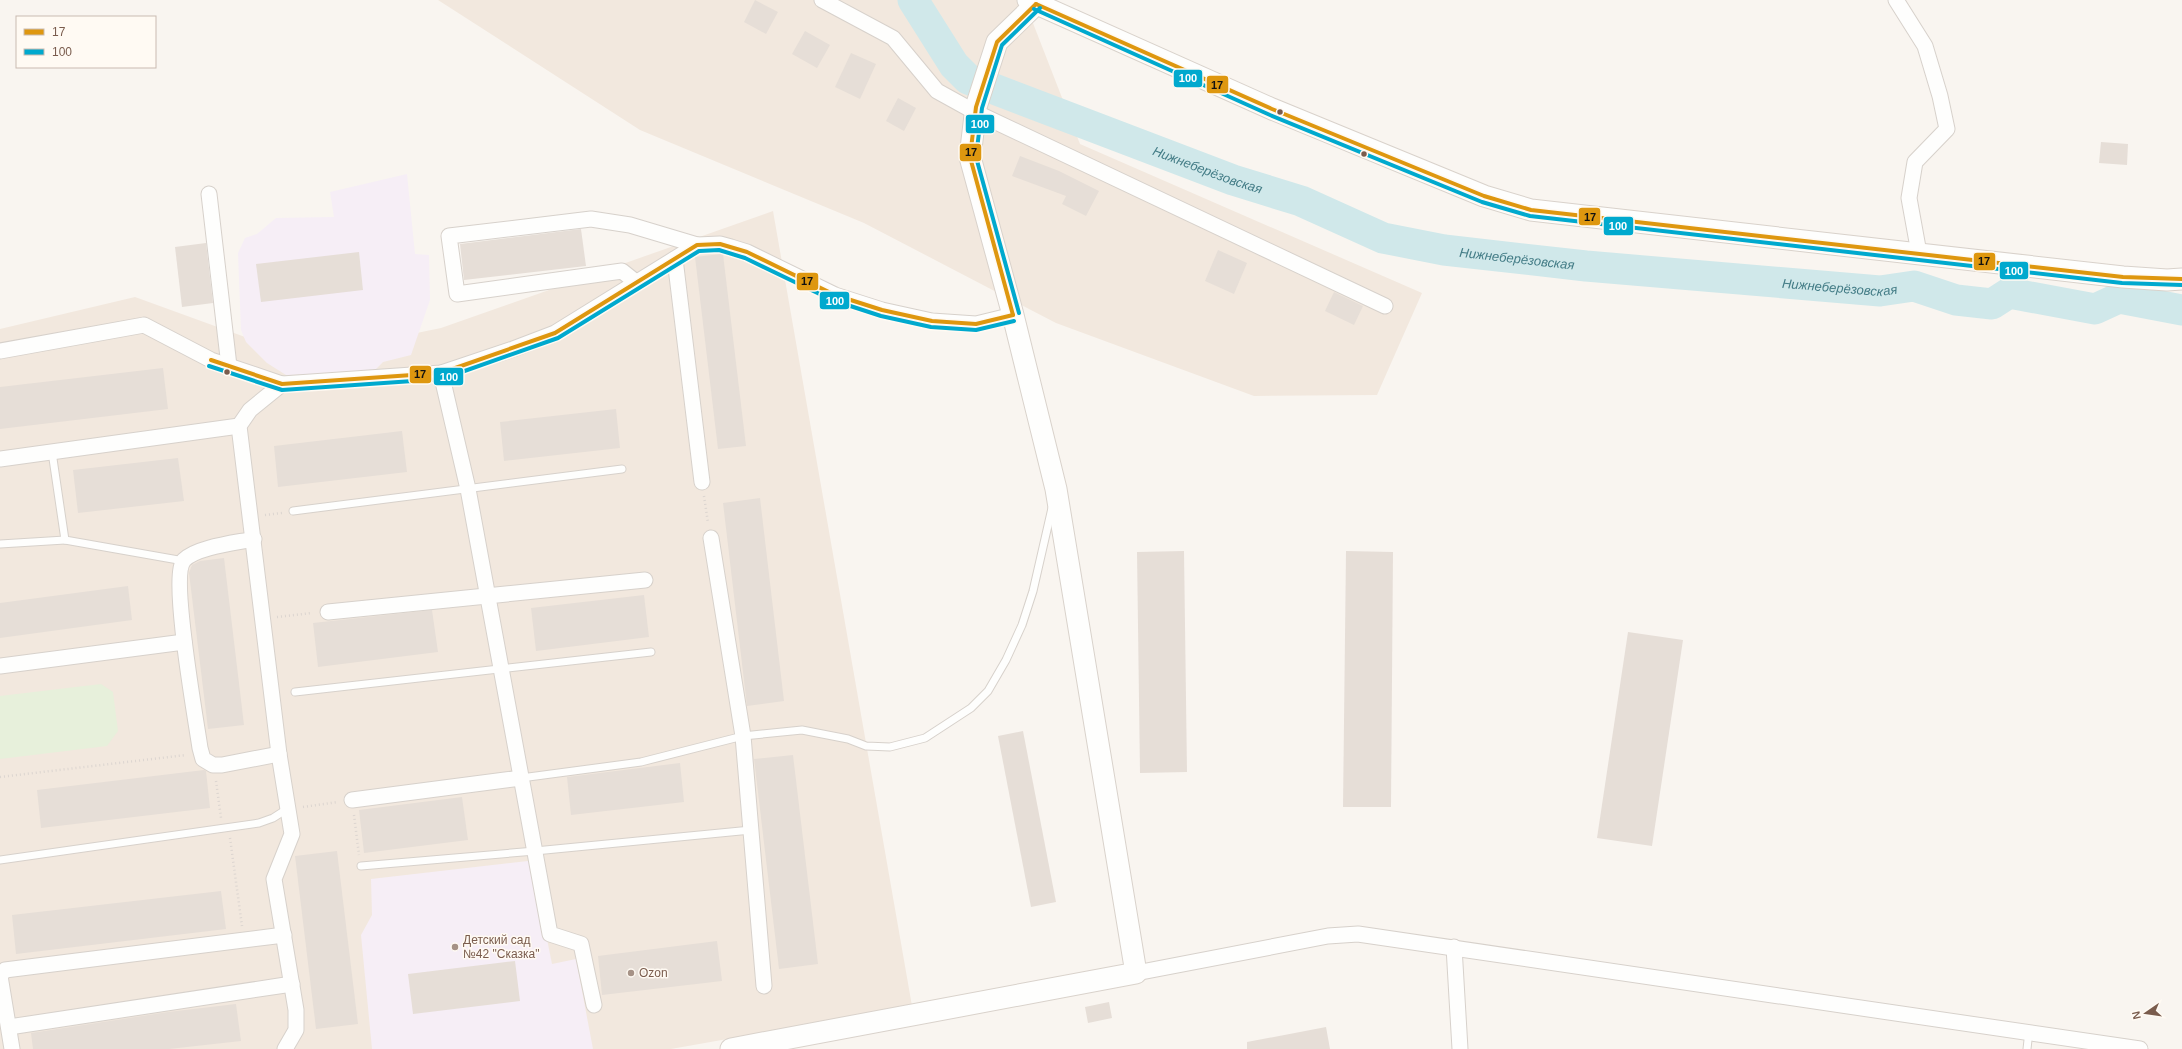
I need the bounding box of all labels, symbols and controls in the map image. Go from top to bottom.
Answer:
legend [16,16,156,68]
text: 17 [52,25,66,39]
text: 100 [52,45,72,59]
line badge: 100 [1173,69,1203,88]
text: 100 [1179,72,1197,84]
line badge: 17 [1206,75,1229,94]
text: 17 [1211,79,1223,91]
unlabelled marker [1275,107,1285,117]
line badge: 100 [965,114,995,134]
text: 100 [971,118,989,130]
line badge: 17 [959,143,982,162]
water label: Нижнеберёзовская [1151,143,1264,196]
text: 17 [965,146,977,158]
unlabelled marker [1359,149,1369,159]
line badge: 17 [1578,207,1601,226]
text: 17 [1584,211,1596,223]
line badge: 100 [1603,216,1634,236]
text: 100 [1609,220,1627,232]
water label: Нижнеберёзовская [1459,244,1575,272]
line badge: 17 [1973,252,1996,271]
text: 17 [1978,255,1990,267]
line badge: 100 [1999,261,2029,280]
text: 100 [2005,265,2023,277]
line badge: 17 [796,272,819,291]
text: 17 [801,275,813,287]
water label: Нижнеберёзовская [1781,275,1898,299]
line badge: 100 [819,291,850,310]
text: 100 [826,295,844,307]
line badge: 17 [409,365,432,384]
unlabelled marker [222,367,232,377]
line badge: 100 [433,367,464,386]
text: 17 [414,368,426,380]
text: 100 [440,371,458,383]
place label: Детский сад №42 "Сказка" [463,933,539,961]
marker: Детский сад №42 "Сказка" [450,942,460,952]
place label: Ozon [639,966,668,980]
marker: Ozon [626,968,636,978]
north arrow [2126,993,2166,1033]
text: N [2130,1010,2143,1020]

